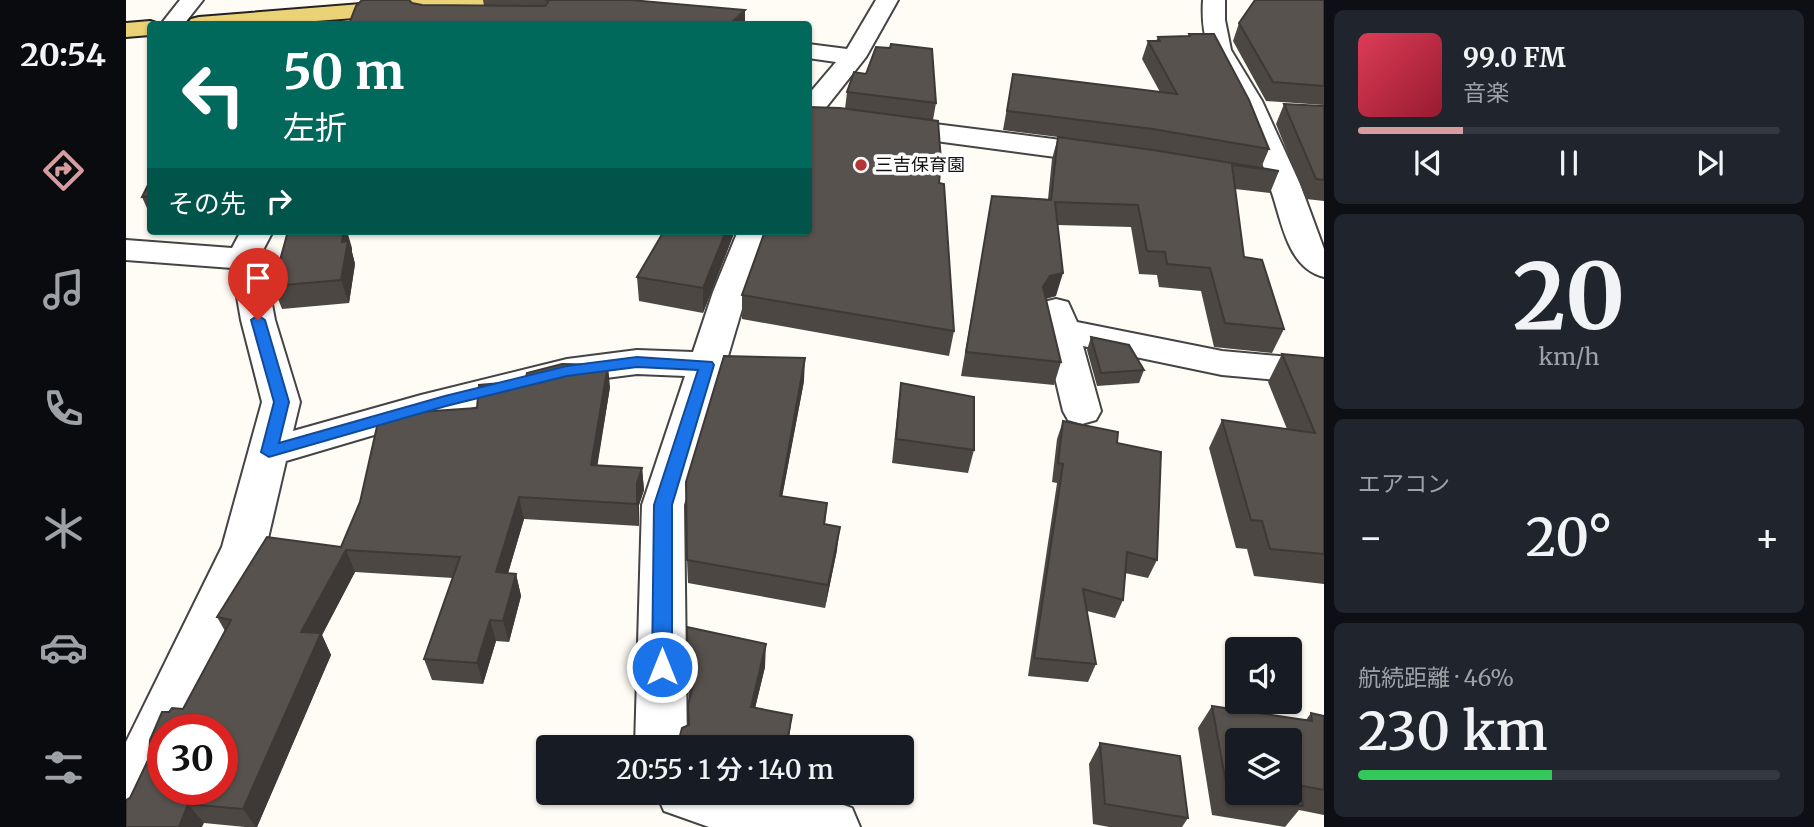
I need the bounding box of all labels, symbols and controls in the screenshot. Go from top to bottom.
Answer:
text: 20:54 [20,35,106,75]
text: 50 m [283,41,404,102]
text: 99.0 FM [1463,41,1566,74]
icon: left [168,49,259,140]
text: 音楽 [1463,78,1509,107]
text: 左折 [283,108,347,148]
icon: previous [1409,144,1447,182]
icon: pause [1550,144,1588,182]
icon: next [1691,144,1729,182]
icon: directions [39,146,88,195]
place label: 三吉保育園 [875,153,965,176]
marker: 三吉保育園 [853,157,869,173]
icon: right [260,182,298,220]
text: その先 [168,187,246,220]
text: 20 [1513,239,1625,354]
pin [228,248,288,320]
icon: arrive [239,259,277,297]
icon: music [39,265,88,314]
text: km/h [1539,342,1599,371]
icon: phone [39,384,88,433]
text: エアコン [1358,469,1450,498]
icon: climate [39,504,88,553]
text: 20° [1526,505,1612,570]
text: − [1358,514,1383,561]
text: + [1755,514,1780,561]
icon: car [39,623,88,672]
position arrow [625,630,699,704]
map controls [1225,637,1302,805]
button: sound [1225,637,1302,714]
text: 航続距離 · 46% [1358,663,1514,692]
text: 230 km [1358,699,1548,764]
speed limit sign: 30 [147,714,238,805]
button: layers [1225,728,1302,805]
icon: filters [39,743,88,792]
text: 20:55 · 1 分 · 140 m [616,753,834,786]

